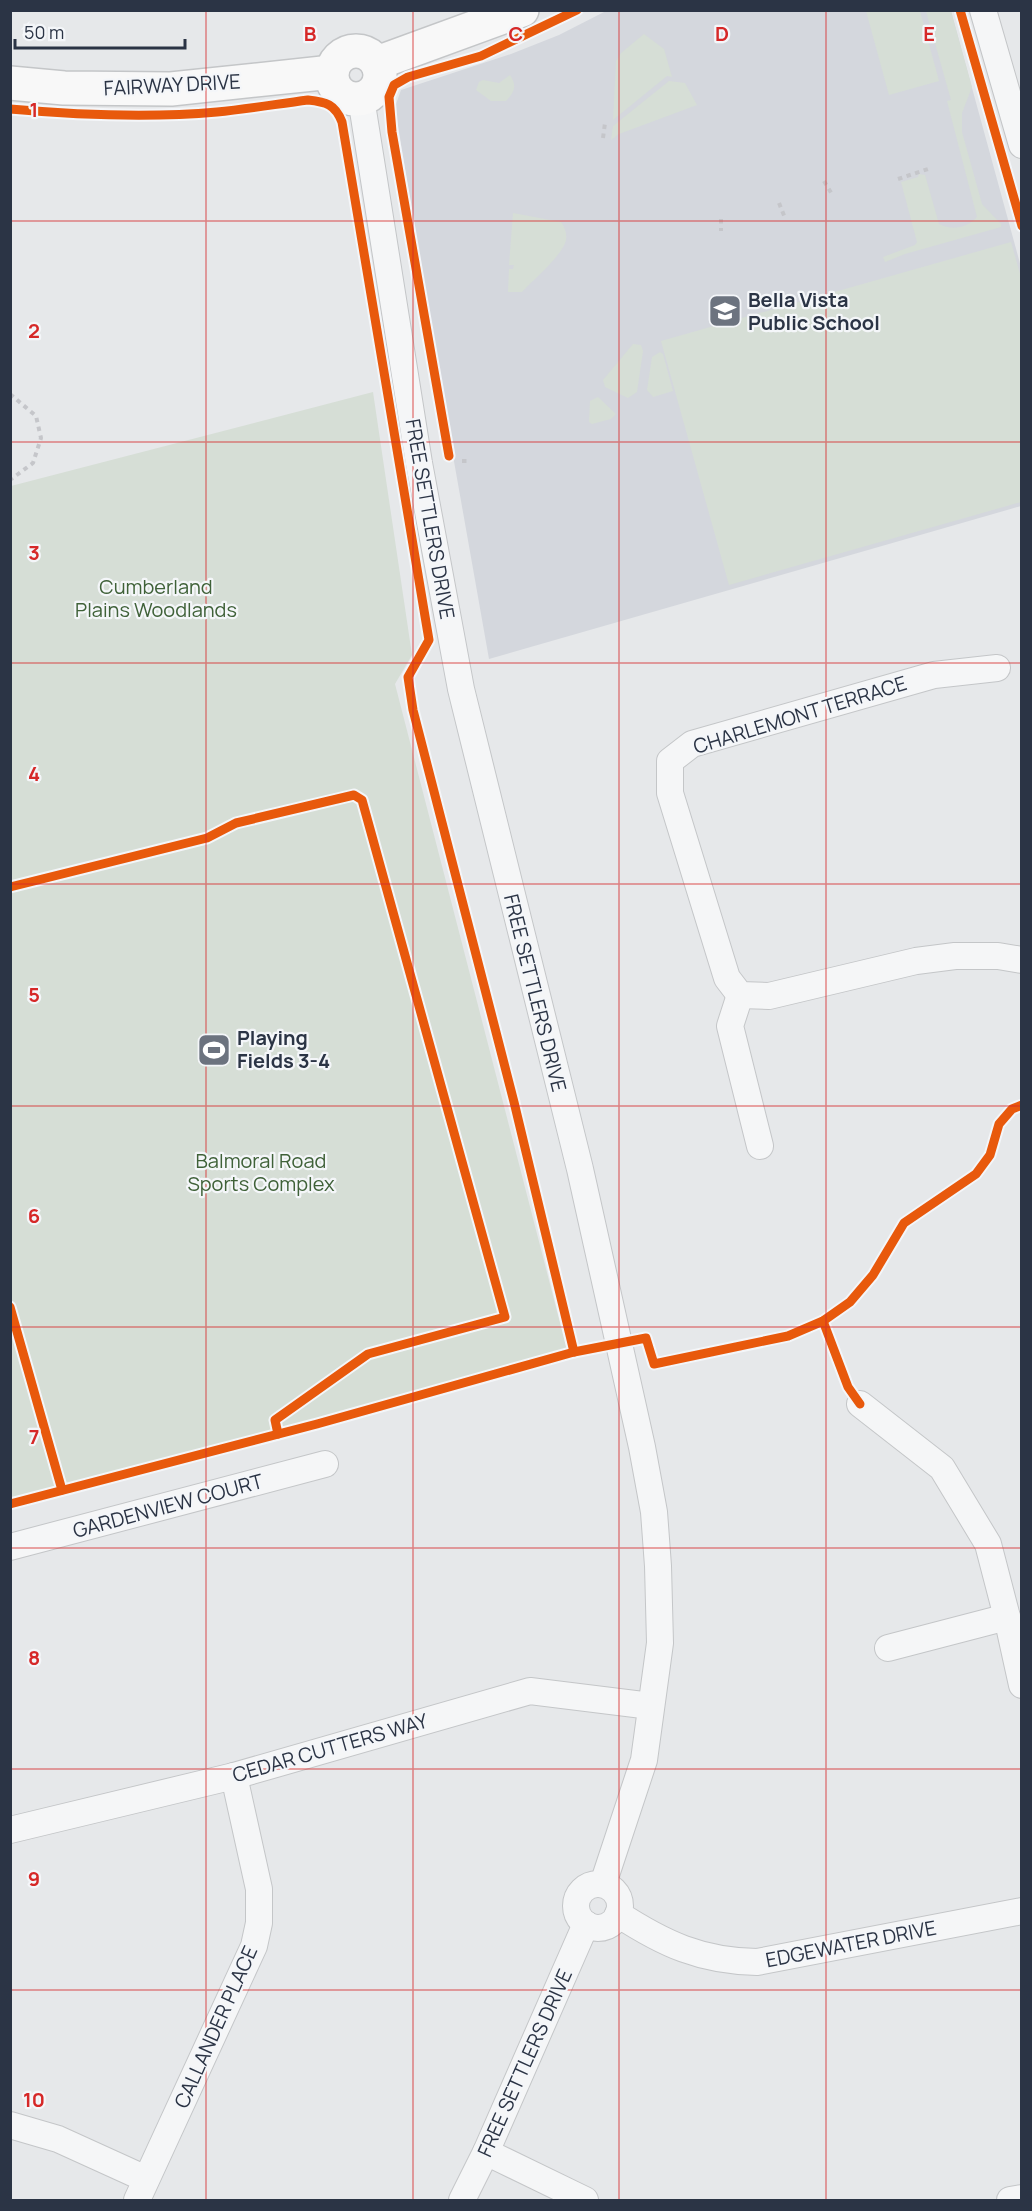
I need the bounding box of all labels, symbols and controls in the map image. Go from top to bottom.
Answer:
scale bar [15,12,184,50]
text: 50 m [24,20,64,44]
text: B [304,20,317,47]
text: C [509,20,523,47]
text: D [715,20,729,47]
text: E [923,20,935,47]
street label: FAIRWAY DRIVE [103,67,241,102]
text: 1 [30,96,38,123]
place label: Bella Vista Public School [748,286,880,336]
school or university icon: Bella Vista Public School [707,293,743,329]
text: 2 [28,317,40,344]
street label: FREE SETTLERS DRIVE [400,417,461,621]
text: 3 [28,539,40,566]
park label: Cumberland Plains Woodlands [75,573,237,623]
street label: CHARLEMONT TERRACE [690,669,910,760]
text: 4 [28,760,40,787]
street label: FREE SETTLERS DRIVE [498,891,573,1095]
text: 5 [28,981,40,1008]
place label: Playing Fields 3-4 [237,1024,330,1074]
sports icon: Playing Fields 3-4 [196,1032,232,1068]
park label: Balmoral Road Sports Complex [187,1147,335,1197]
text: 6 [28,1202,40,1229]
text: 7 [29,1423,39,1450]
street label: GARDENVIEW COURT [70,1467,266,1544]
text: 8 [28,1644,40,1671]
street label: CEDAR CUTTERS WAY [229,1707,431,1788]
text: 9 [28,1865,40,1892]
street label: EDGEWATER DRIVE [763,1914,939,1973]
street label: CALLANDER PLACE [168,1941,263,2112]
street label: FREE SETTLERS DRIVE [471,1965,578,2161]
text: 10 [23,2086,45,2113]

